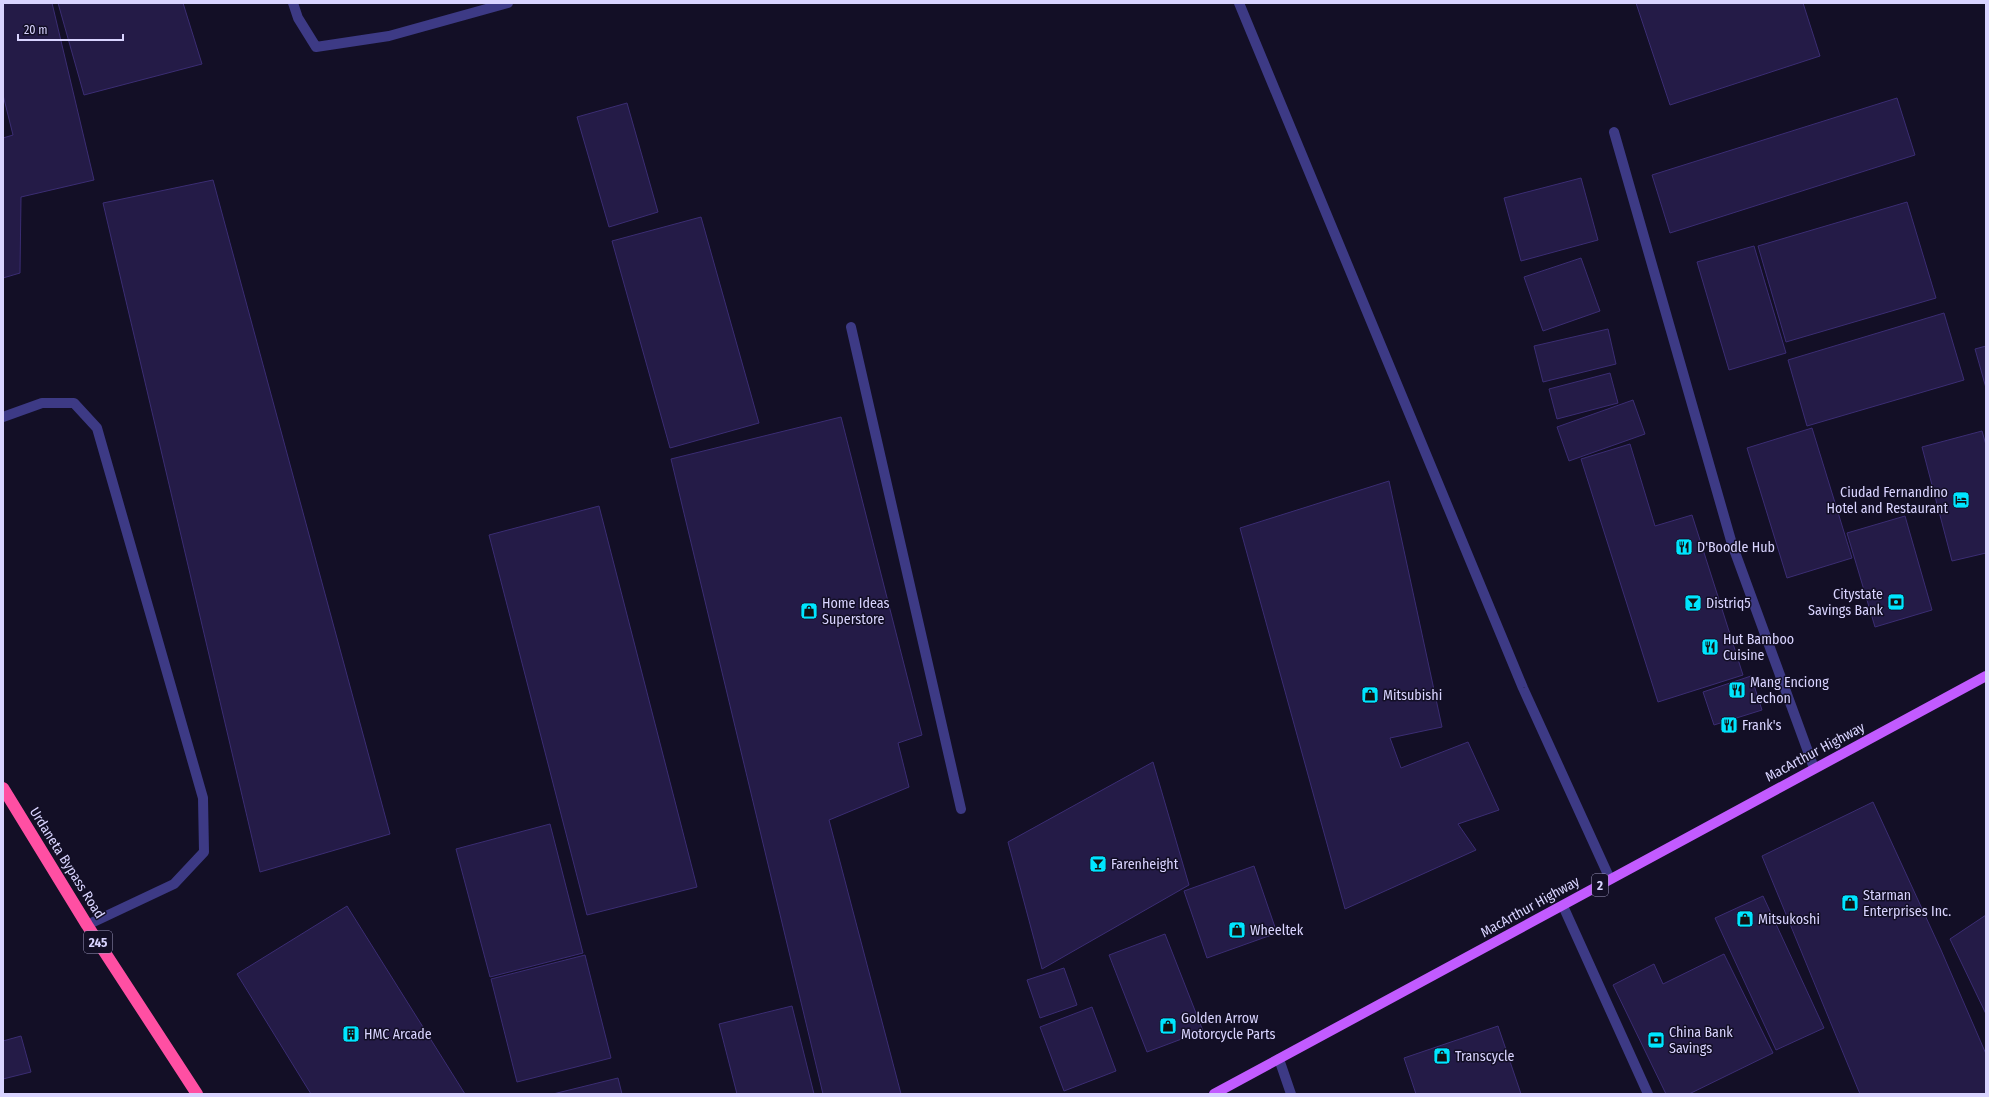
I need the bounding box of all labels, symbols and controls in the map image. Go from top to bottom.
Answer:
scale bar [18,16,123,42]
text: 20 m [24,23,48,37]
place label: Ciudad Fernandino Hotel and Restaurant [1827,484,1948,517]
hotel icon: Ciudad Fernandino Hotel and Restaurant [1951,490,1971,510]
restaurant icon: D'Boodle Hub [1674,537,1694,557]
place label: D'Boodle Hub [1697,539,1775,556]
place label: Citystate Savings Bank [1808,586,1883,619]
bank icon: Citystate Savings Bank [1886,592,1906,612]
bar icon: Distriq5 [1683,593,1703,613]
place label: Home Ideas Superstore [822,595,890,628]
place label: Distriq5 [1706,595,1751,612]
shop icon: Home Ideas Superstore [799,601,819,621]
place label: Hut Bamboo Cuisine [1723,631,1794,664]
restaurant icon: Hut Bamboo Cuisine [1700,637,1720,657]
place label: Mang Enciong Lechon [1750,674,1829,707]
restaurant icon: Mang Enciong Lechon [1727,680,1747,700]
shop icon: Mitsubishi [1360,685,1380,705]
place label: Mitsubishi [1383,687,1442,704]
restaurant icon: Frank's [1719,715,1739,735]
place label: Frank's [1742,717,1782,734]
street label: MacArthur Highway [1762,718,1868,785]
street label: Urdaneta Bypass Road [26,804,108,922]
bar icon: Farenheight [1088,854,1108,874]
place label: Farenheight [1111,856,1179,873]
street label: MacArthur Highway [1478,872,1583,941]
road number: 2 [1592,874,1608,896]
place label: Starman Enterprises Inc. [1863,887,1951,920]
shop icon: Starman Enterprises Inc. [1840,893,1860,913]
shop icon: Mitsukoshi [1735,909,1755,929]
place label: Mitsukoshi [1758,911,1820,928]
shop icon: Wheeltek [1227,920,1247,940]
place label: Wheeltek [1250,922,1304,939]
road number: 245 [84,931,112,953]
place label: Golden Arrow Motorcycle Parts [1181,1010,1275,1043]
shop icon: Golden Arrow Motorcycle Parts [1158,1016,1178,1036]
building icon: HMC Arcade [341,1024,361,1044]
place label: China Bank Savings [1669,1024,1733,1057]
place label: HMC Arcade [364,1026,432,1043]
bank icon: China Bank Savings [1646,1030,1666,1050]
shop icon: Transcycle [1432,1046,1452,1066]
place label: Transcycle [1455,1048,1515,1065]

